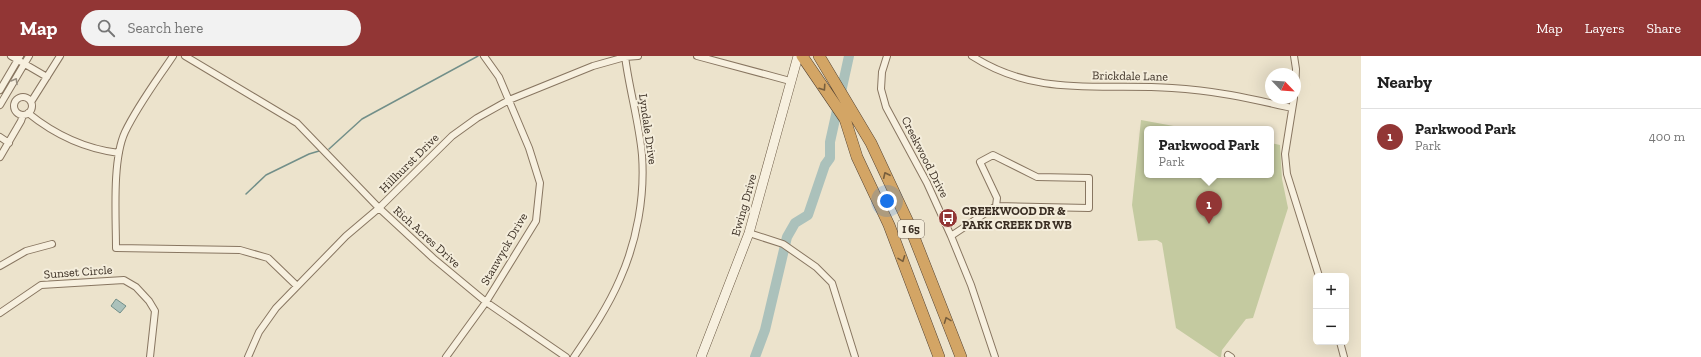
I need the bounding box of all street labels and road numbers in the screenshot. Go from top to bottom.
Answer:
street label: Brickdale Lane [1092,68,1168,84]
street label: Lyndale Drive [636,93,660,166]
street label: Creekwood Drive [899,114,952,200]
street label: Hillhurst Drive [376,130,442,196]
street label: Ewing Drive [728,172,760,238]
street label: Rich Acres Drive [391,203,464,271]
street label: Stanwyck Drive [478,210,531,288]
road number: I 65 [898,220,924,238]
street label: Sunset Circle [43,263,113,281]

